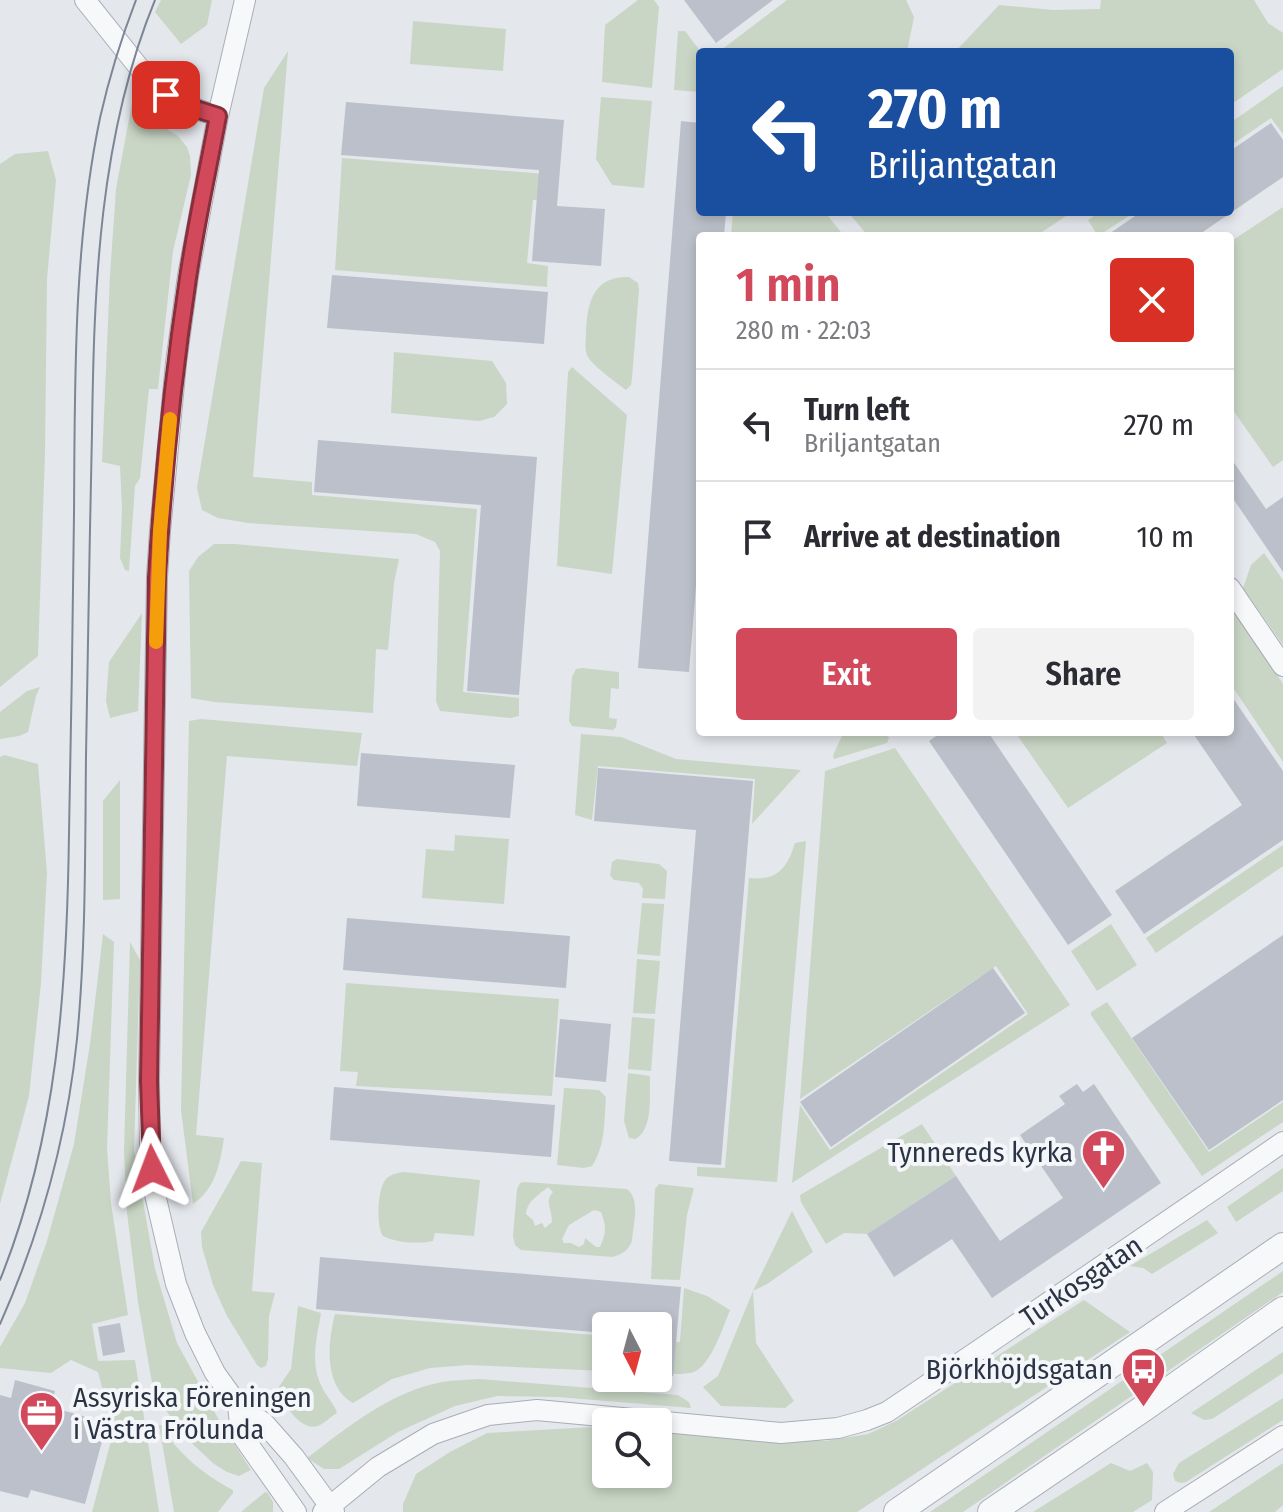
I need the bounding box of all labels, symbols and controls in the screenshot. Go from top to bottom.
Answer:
pin [132,61,200,129]
icon: arrive [144,73,188,117]
text: 270 m [868,76,1002,143]
icon: left [736,80,840,184]
text: Briljantgatan [868,144,1058,188]
text: 1 min [736,256,841,314]
button: close [1110,258,1194,342]
text: 280 m · 22:03 [736,315,871,346]
text: Turn left [804,392,910,428]
icon: left [736,403,780,447]
text: 270 m [1123,407,1194,443]
text: Briljantgatan [804,428,941,459]
icon: arrive [736,515,780,559]
text: Arrive at destination [804,519,1061,555]
text: 10 m [1137,519,1194,555]
button: Exit [736,628,957,720]
button: Share [973,628,1194,720]
position arrow [110,1127,194,1211]
church icon: Tynnereds kyrka [1080,1128,1128,1191]
place label: Tynnereds kyrka [887,1136,1073,1169]
street label: Turkosgatan [1014,1229,1148,1334]
north arrow [592,1312,672,1392]
map controls [592,1312,672,1488]
bus stop icon: Björkhöjdsgatan [1120,1345,1168,1408]
place label: Björkhöjdsgatan [926,1353,1113,1386]
place label: Assyriska Föreningen i Västra Frölunda [73,1381,312,1446]
office icon: Assyriska Föreningen i Västra Frölunda [18,1389,66,1452]
button: search [592,1408,672,1488]

